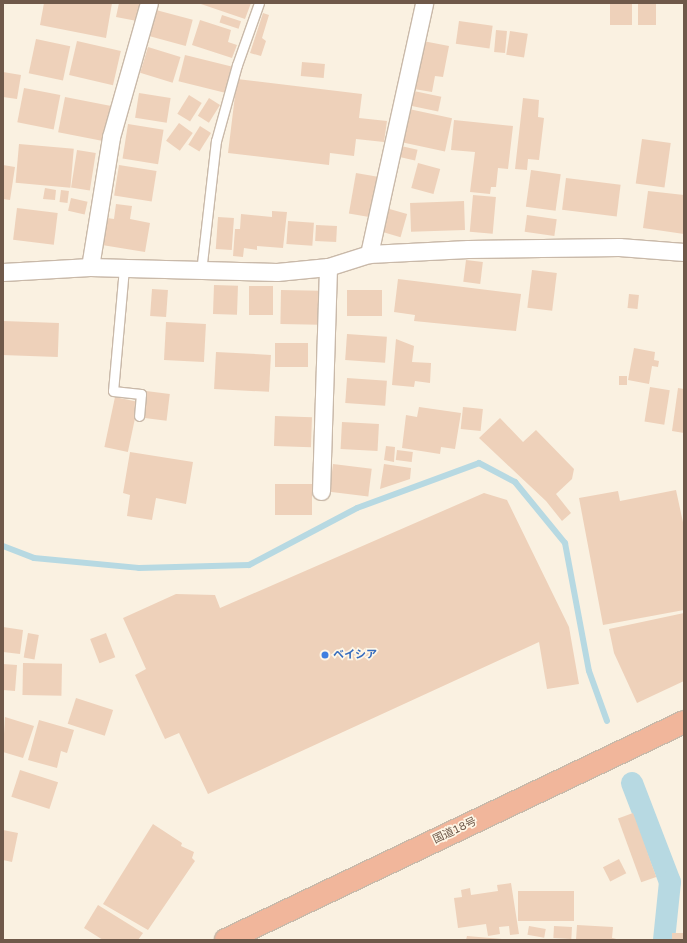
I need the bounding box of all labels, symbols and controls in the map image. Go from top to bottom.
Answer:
place label: ベイシア [333,648,377,662]
marker: ベイシア [320,650,330,660]
street label: 国道18号 [431,815,479,847]

